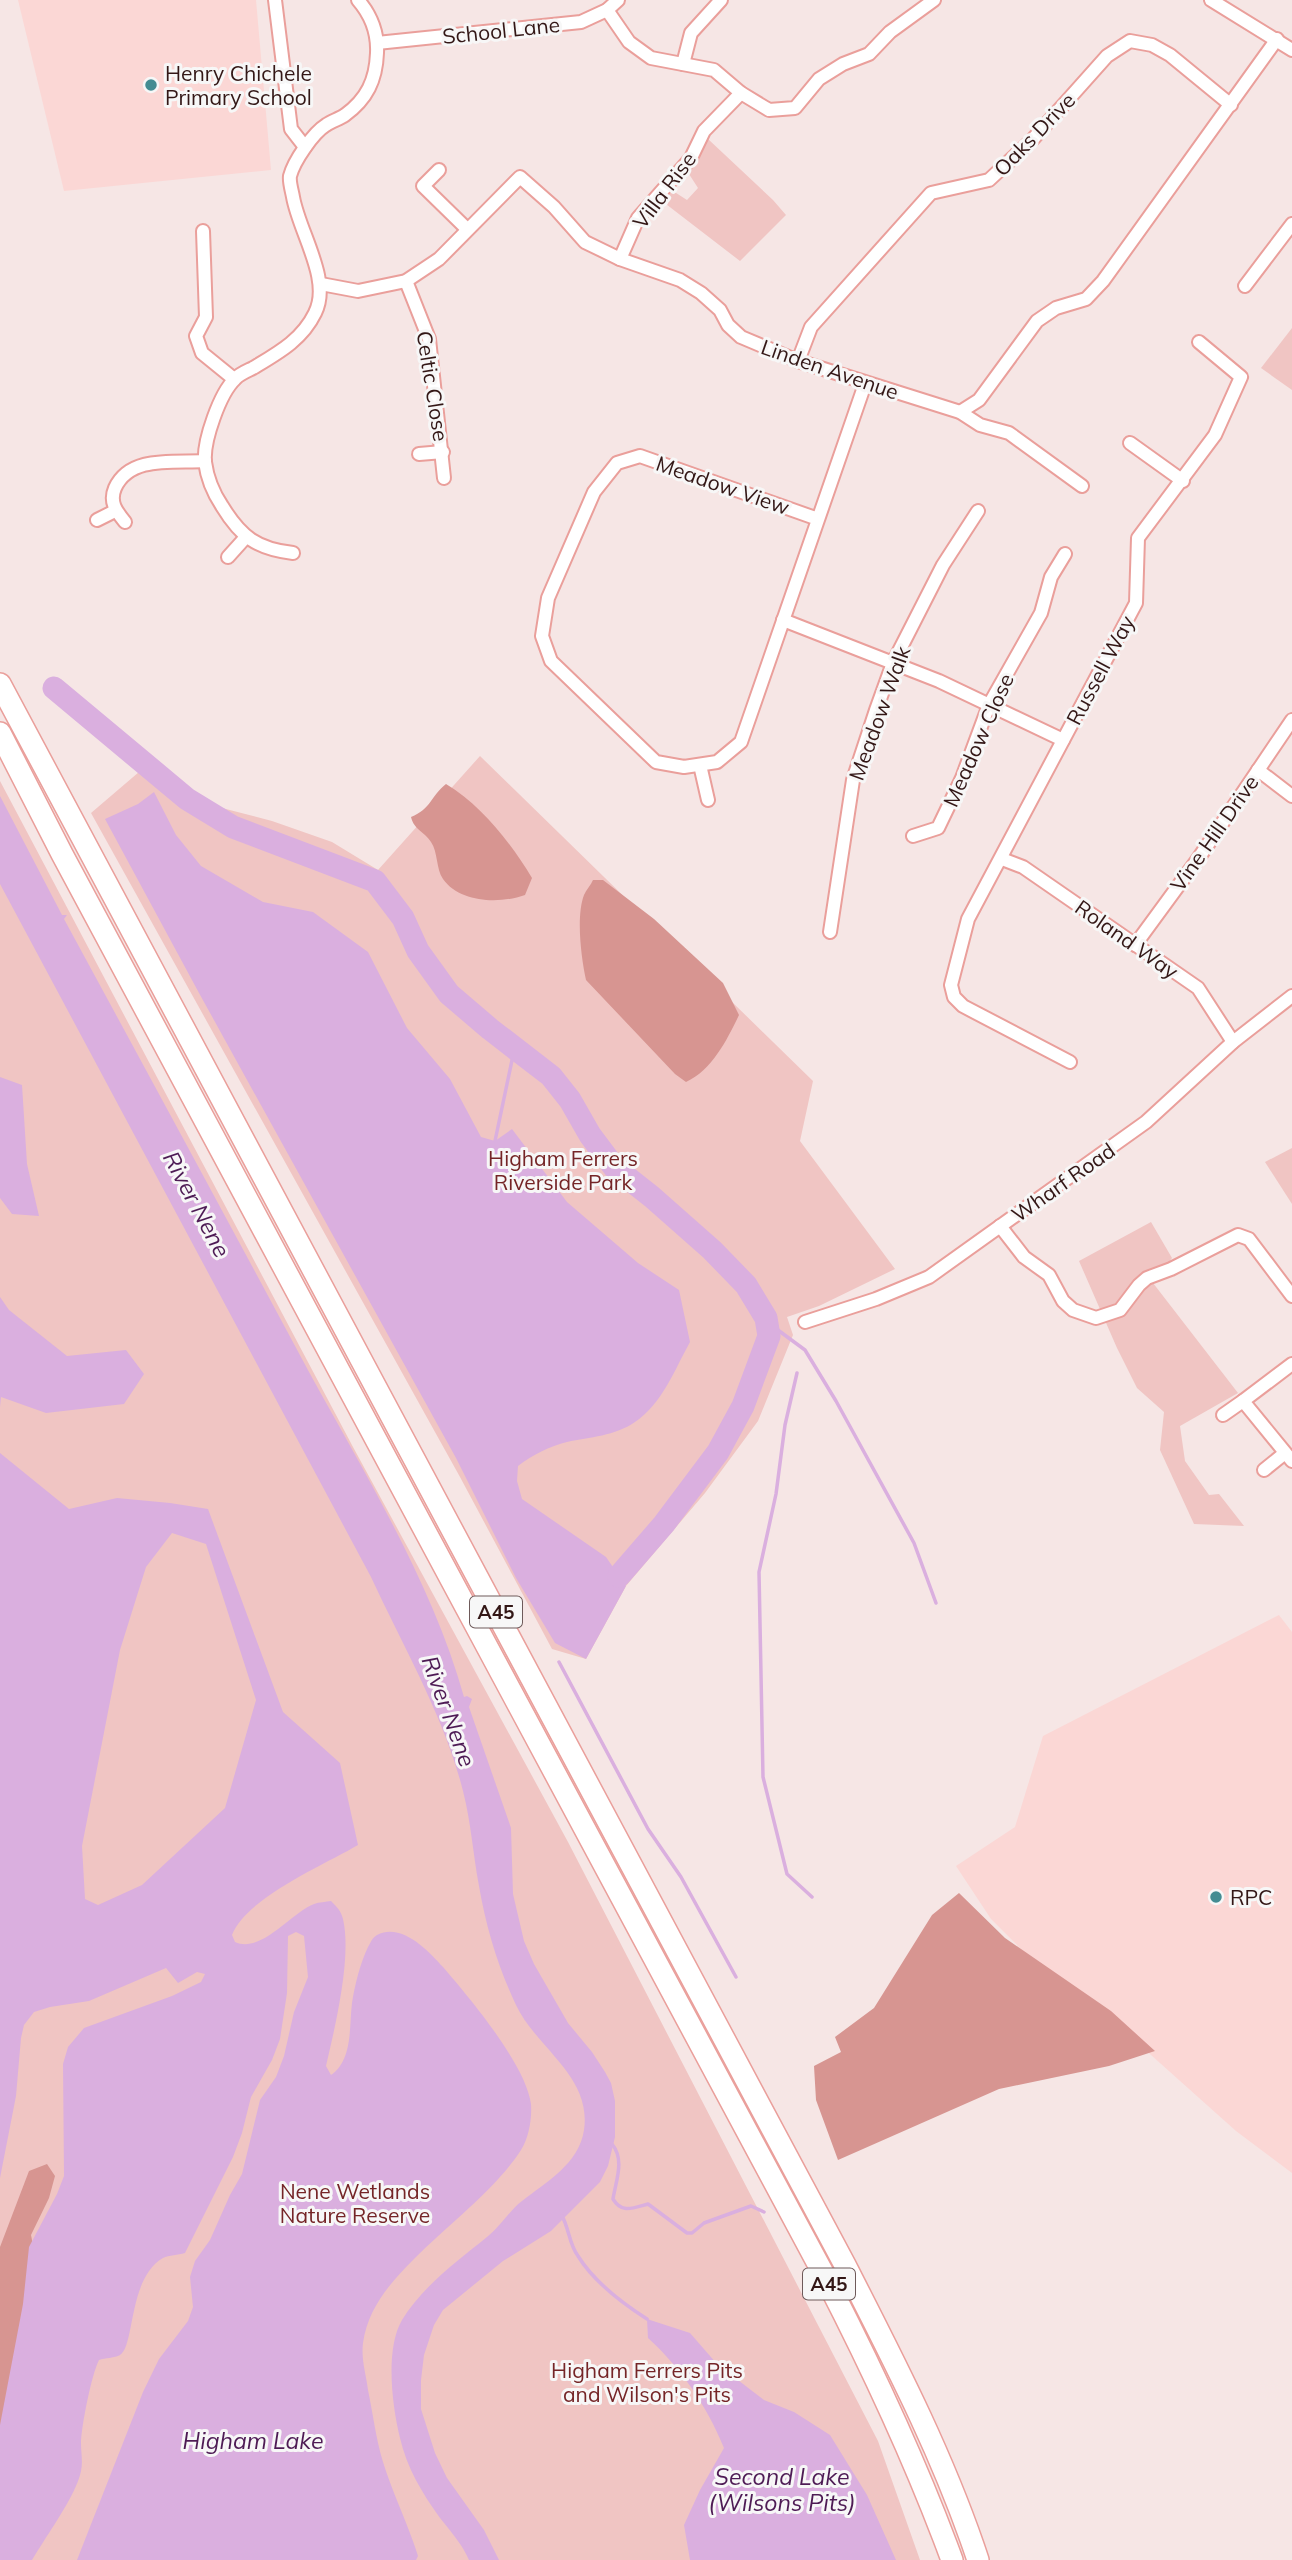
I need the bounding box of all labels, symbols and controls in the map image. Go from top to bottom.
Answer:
street label: School Lane [441,11,561,49]
place label: Henry Chichele Primary School [165,60,312,110]
marker: Henry Chichele Primary School [143,77,159,93]
street label: Oaks Drive [988,87,1080,181]
street label: Villa Rise [627,147,701,233]
street label: Celtic Close [411,329,455,443]
street label: Linden Avenue [758,333,902,405]
street label: Meadow View [653,450,793,520]
street label: Russell Way [1060,611,1140,729]
street label: Meadow Walk [843,642,915,784]
street label: Meadow Close [937,669,1019,811]
street label: Vine Hill Drive [1164,770,1264,896]
street label: Roland Way [1070,894,1184,984]
street label: Wharf Road [1006,1137,1120,1227]
park label: Higham Ferrers Riverside Park [488,1145,638,1195]
water label: River Nene [157,1146,237,1262]
road number: A45 [470,1596,522,1628]
water label: River Nene [416,1652,482,1770]
place label: RPC [1230,1884,1272,1910]
marker: RPC [1208,1889,1224,1905]
park label: Nene Wetlands Nature Reserve [280,2178,430,2228]
road number: A45 [803,2268,855,2300]
park label: Higham Ferrers Pits and Wilson's Pits [551,2357,743,2407]
water label: Higham Lake [183,2426,323,2455]
water label: Second Lake (Wilsons Pits) [708,2462,856,2517]

